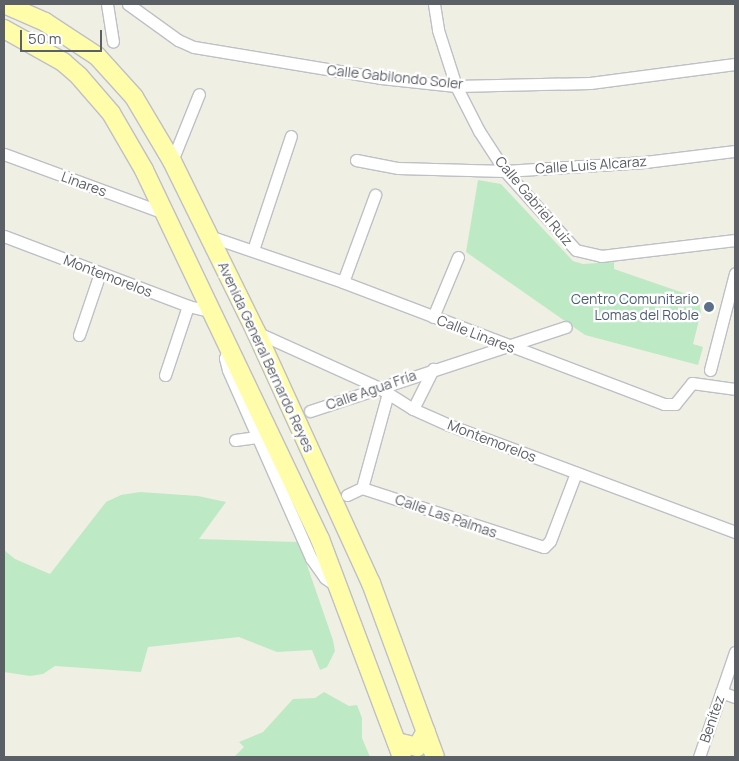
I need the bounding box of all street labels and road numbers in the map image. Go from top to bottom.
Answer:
street label: Calle Gabilondo Soler [326,61,464,93]
street label: Calle Gabriel Ruíz [492,153,576,249]
street label: Calle Luis Alcaraz [535,153,647,177]
street label: Linares [59,168,109,200]
street label: Montemorelos [61,251,155,301]
street label: Avenida General Bernardo Reyes [214,259,318,455]
street label: Calle Linares [435,311,517,357]
street label: Calle Agua Fría [324,367,418,413]
street label: Montemorelos [445,416,539,466]
street label: Calle Las Palmas [393,491,499,541]
street label: Benítez [696,693,728,745]

